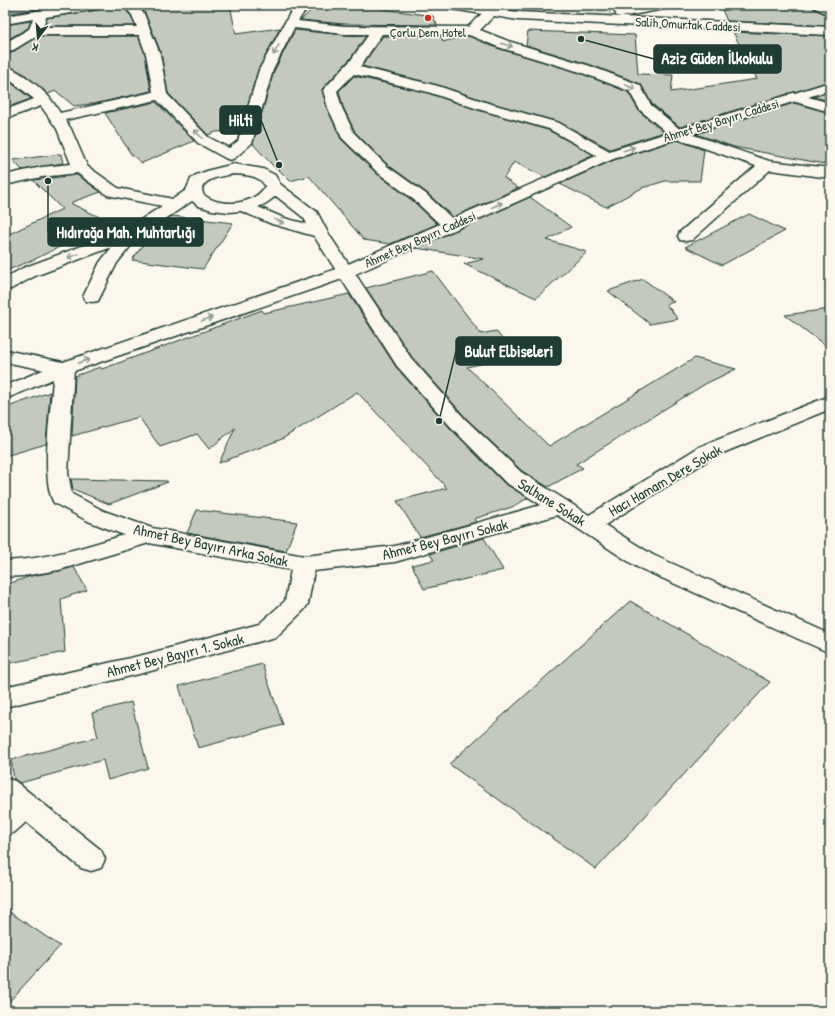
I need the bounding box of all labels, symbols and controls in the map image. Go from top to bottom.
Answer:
street label: Salih Omurtak Caddesi [635,12,741,36]
marker: Çorlu Dem Hotel [423,13,433,23]
north arrow [18,18,58,58]
place label: Çorlu Dem Hotel [390,23,467,41]
text: K [30,40,40,55]
one-way arrow [501,42,514,49]
one-way arrow [272,44,279,56]
callout: Aziz Güden İlkokulu [654,45,781,73]
text: Aziz Güden İlkokulu [661,47,773,69]
one-way arrow [624,84,636,91]
street label: Ahmet Bey Bayırı Caddesi [661,94,781,146]
callout: Hilti [220,106,261,134]
text: Hilti [229,109,253,131]
one-way arrow [193,129,203,139]
one-way arrow [623,145,636,152]
one-way arrow [490,201,502,208]
street label: Ahmet Bey Bayırı Caddesi [362,206,478,272]
one-way arrow [272,217,284,225]
callout: Hıdırağa Mah. Muhtarlığı [48,218,203,246]
text: Hıdırağa Mah. Muhtarlığı [56,221,196,244]
one-way arrow [68,252,80,260]
one-way arrow [200,315,212,323]
callout: Bulut Elbiseleri [456,337,561,365]
text: Bulut Elbiseleri [465,340,553,362]
one-way arrow [77,357,89,365]
street label: Hacı Hamam Dere Sokak [604,439,726,521]
street label: Salhane Sokak [514,473,590,531]
street label: Ahmet Bey Bayırı Sokak [380,513,510,565]
street label: Ahmet Bey Bayırı Arka Sokak [132,518,290,572]
street label: Ahmet Bey Bayırı 1. Sokak [104,628,246,682]

